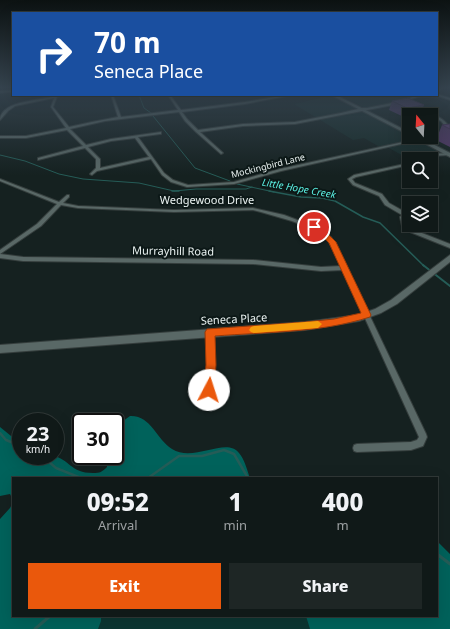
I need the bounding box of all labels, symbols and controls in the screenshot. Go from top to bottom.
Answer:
text: 70 m [94,23,161,61]
icon: right [28,28,80,80]
text: Seneca Place [94,59,203,83]
north arrow [402,108,438,144]
map controls [402,108,438,232]
street label: Mockingbird Lane [230,150,306,181]
button: search [402,152,438,188]
water label: Little Hope Creek [261,175,338,202]
street label: Wedgewood Drive [160,192,254,207]
button: layers [402,196,438,232]
pin [297,210,331,244]
icon: arrive [303,216,325,238]
street label: Murrayhill Road [132,242,214,259]
street label: Seneca Place [200,309,268,328]
position arrow [188,369,230,411]
speed limit sign: 30 [72,413,124,465]
text: 23 [27,420,49,447]
text: km/h [26,442,50,456]
text: 09:52 [87,485,149,518]
text: 1 [228,485,242,518]
text: 400 [322,485,363,518]
text: Arrival [98,516,138,534]
text: min [224,516,247,534]
text: m [336,516,349,534]
button: Exit [28,563,221,609]
button: Share [229,563,422,609]

